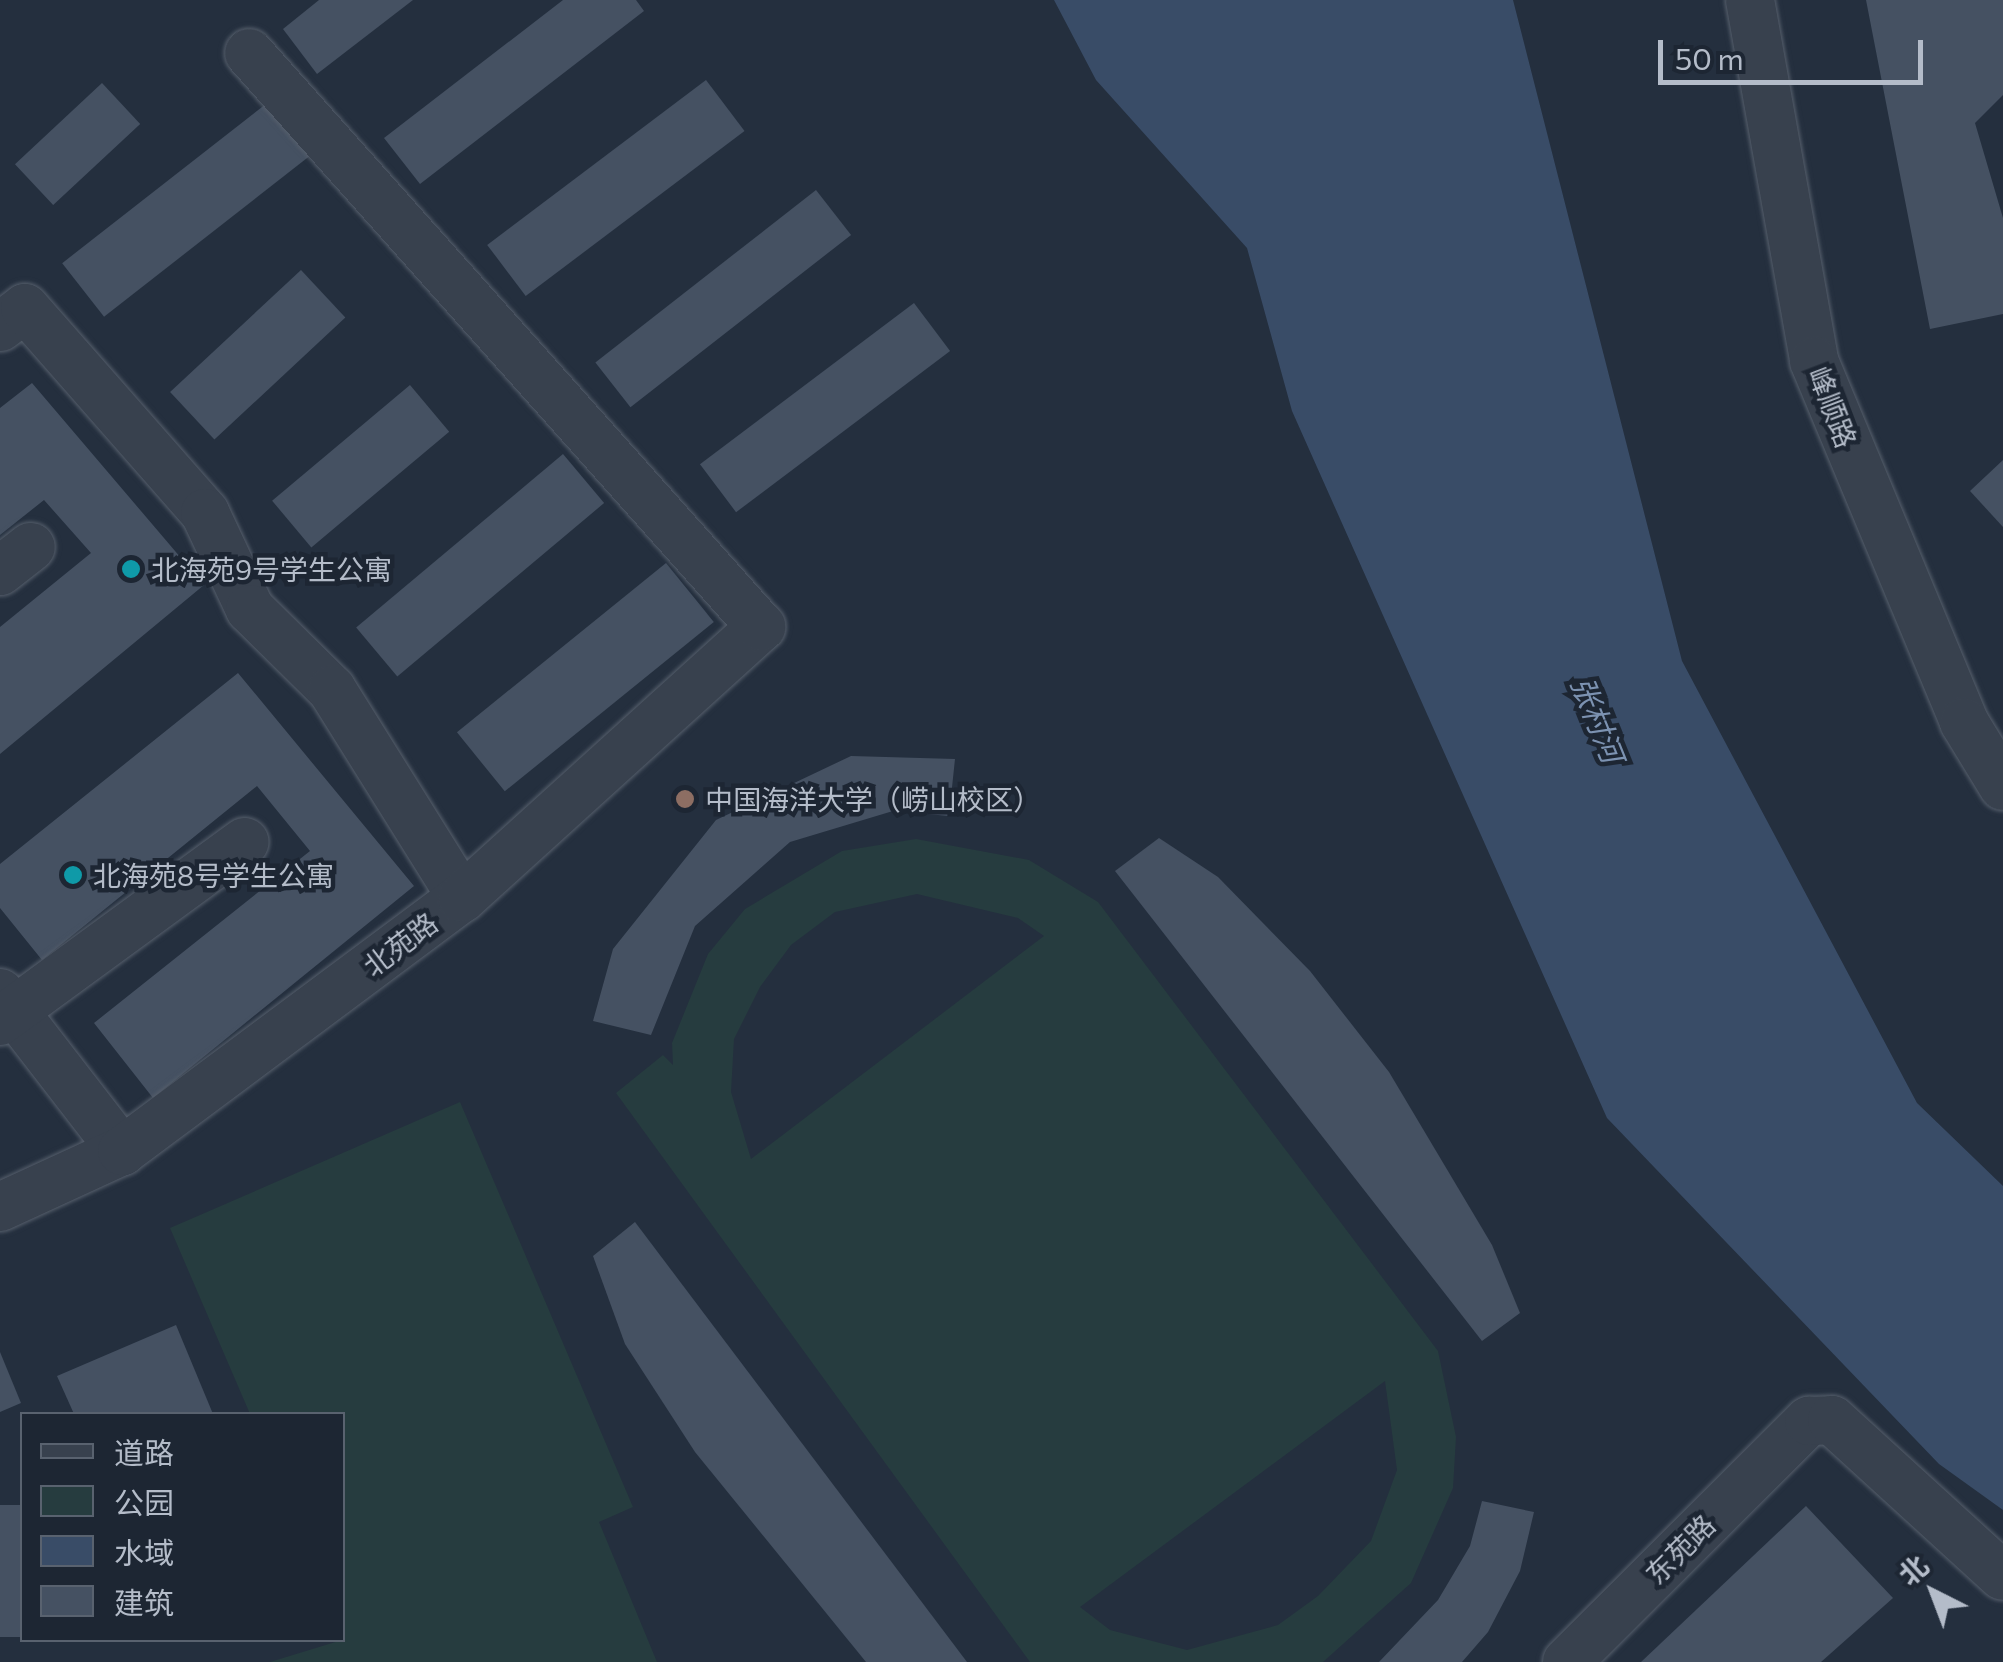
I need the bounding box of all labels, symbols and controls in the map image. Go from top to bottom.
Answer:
scale bar [1663,20,1928,82]
text: 50 m [1675,39,1744,76]
street label: 峰顺路 [1802,362,1864,452]
place label: 北海苑9号学生公寓 [151,552,392,586]
marker: 北海苑9号学生公寓 [120,558,142,580]
water label: 张村河 [1564,671,1632,767]
place label: 中国海洋大学（崂山校区） [705,782,1041,816]
marker: 中国海洋大学（崂山校区） [674,788,696,810]
place label: 北海苑8号学生公寓 [93,858,334,892]
marker: 北海苑8号学生公寓 [62,864,84,886]
street label: 北苑路 [356,905,444,983]
legend [20,1412,345,1642]
text: 道路 [114,1433,174,1470]
text: 公园 [114,1483,174,1520]
street label: 东苑路 [1638,1507,1722,1591]
text: 水域 [114,1533,174,1570]
north arrow [1883,1542,1983,1642]
text: 北 [1891,1548,1935,1592]
text: 建筑 [114,1583,174,1620]

